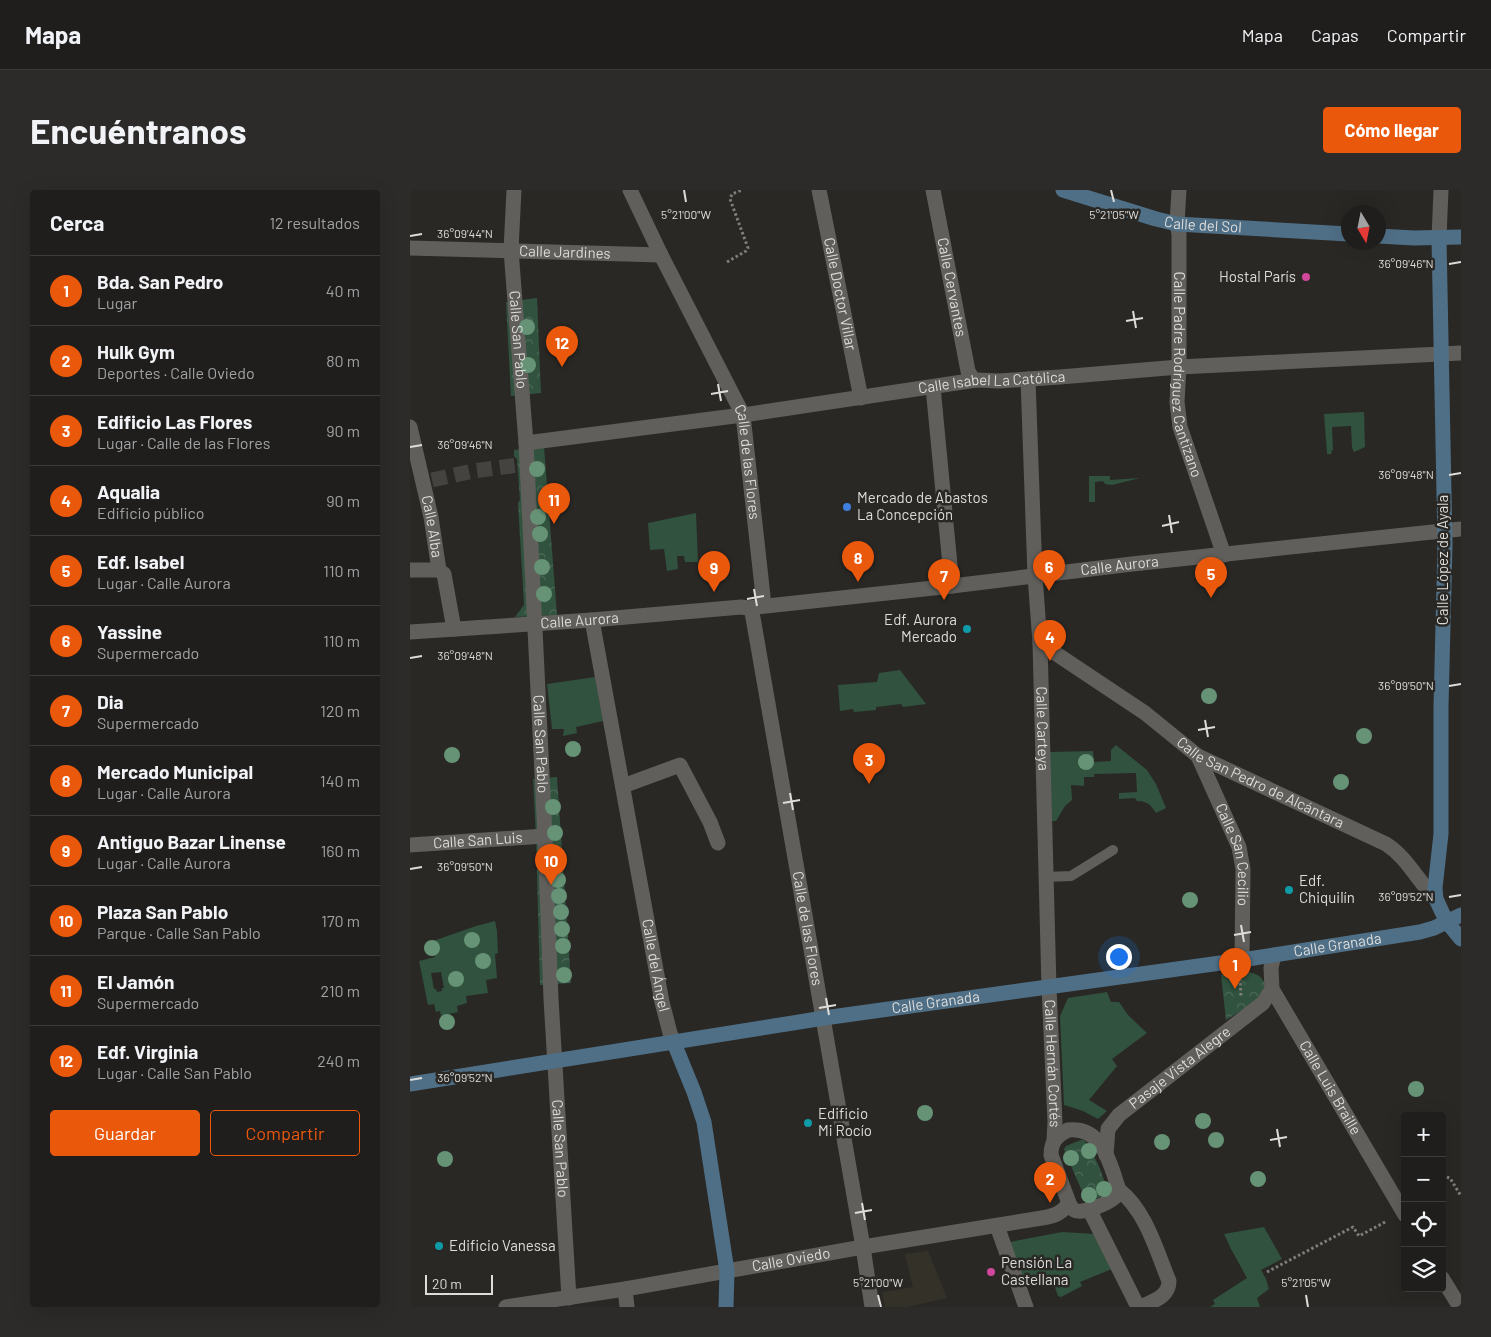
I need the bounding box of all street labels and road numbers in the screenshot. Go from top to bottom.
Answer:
street label: Calle del Sol [1163,211,1242,236]
street label: Calle Doctor Villar [821,236,861,352]
street label: Calle Cervantes [934,236,971,338]
street label: Calle Jardines [519,241,611,262]
street label: Calle Padre Rodríguez Cantizano [1169,272,1207,479]
street label: Calle San Pablo [506,290,532,389]
street label: Calle Isabel La Católica [917,367,1066,397]
street label: Calle de las Flores [731,401,764,520]
street label: Calle Alba [418,493,447,559]
street label: Calle López de Ayala [1433,495,1451,625]
street label: Calle Aurora [1079,551,1159,578]
street label: Calle Aurora [540,608,619,631]
street label: Calle Carteya [1033,686,1053,771]
street label: Calle San Pablo [530,694,553,794]
street label: Calle San Pedro de Alcántara [1174,732,1347,831]
street label: Calle San Cecilio [1212,800,1253,906]
street label: Calle San Luis [432,828,523,851]
street label: Calle de las Flores [789,870,827,987]
street label: Calle del Ángel [639,917,674,1013]
street label: Calle Granada [1292,928,1383,960]
street label: Calle Granada [890,987,981,1017]
street label: Calle Hernán Cortés [1042,999,1065,1128]
street label: Pasaje Vista Alegre [1125,1022,1234,1112]
street label: Calle Luis Braille [1296,1037,1366,1138]
street label: Calle San Pablo [549,1099,573,1198]
street label: Calle Oviedo [750,1243,832,1274]

